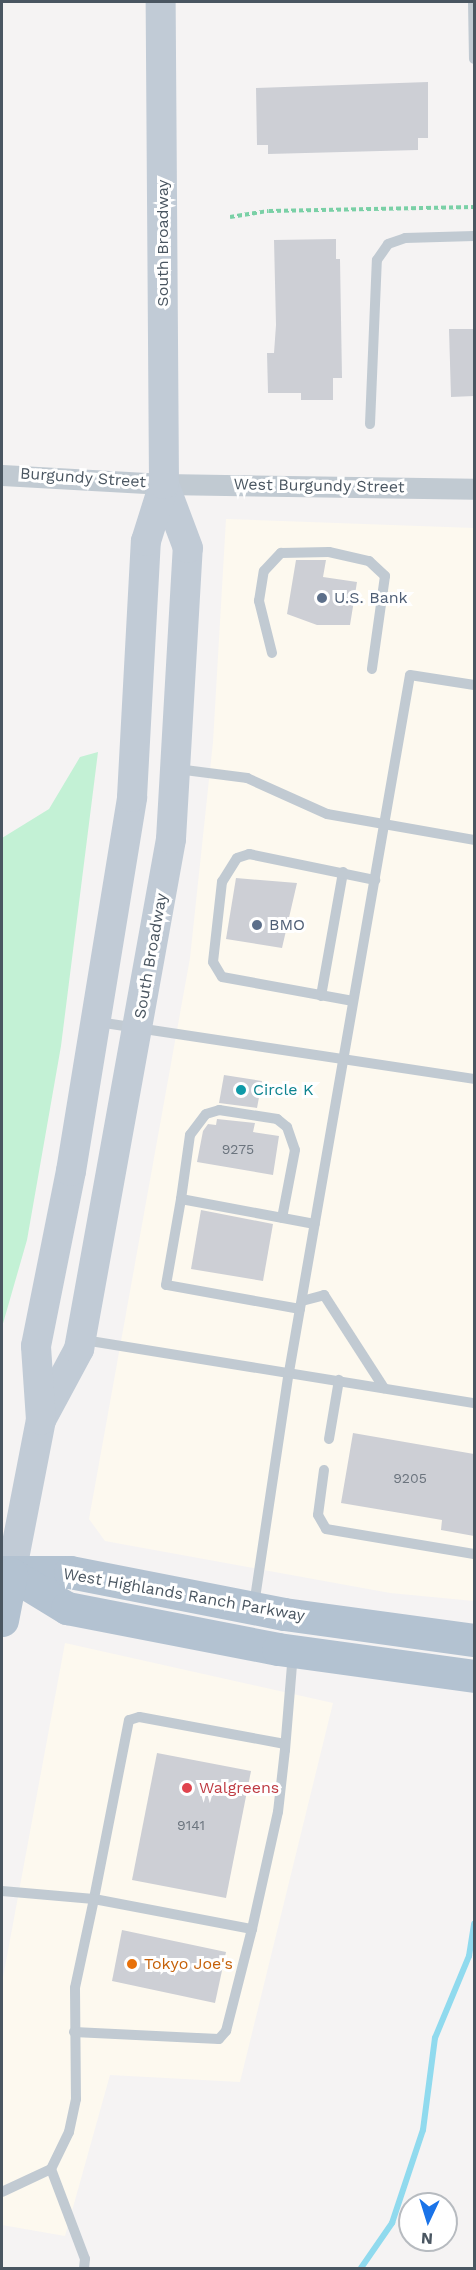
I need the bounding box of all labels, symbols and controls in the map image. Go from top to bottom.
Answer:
street label: South Broadway [153,179,173,307]
street label: Burgundy Street [19,464,147,492]
street label: West Burgundy Street [233,475,405,497]
place label: U.S. Bank [334,588,408,608]
marker: U.S. Bank [315,591,329,605]
street label: South Broadway [130,892,172,1020]
place label: BMO [269,915,305,935]
marker: BMO [250,918,264,932]
place label: Circle K [253,1080,314,1100]
marker: Circle K [234,1083,248,1097]
house number: 9275 [222,1141,254,1157]
house number: 9205 [393,1470,427,1486]
street label: West Highlands Ranch Parkway [62,1564,306,1626]
place label: Walgreens [199,1778,279,1798]
marker: Walgreens [180,1781,194,1795]
house number: 9141 [177,1817,205,1833]
place label: Tokyo Joe's [144,1954,233,1974]
marker: Tokyo Joe's [125,1957,139,1971]
north arrow [398,2192,458,2252]
text: N [420,2229,433,2248]

